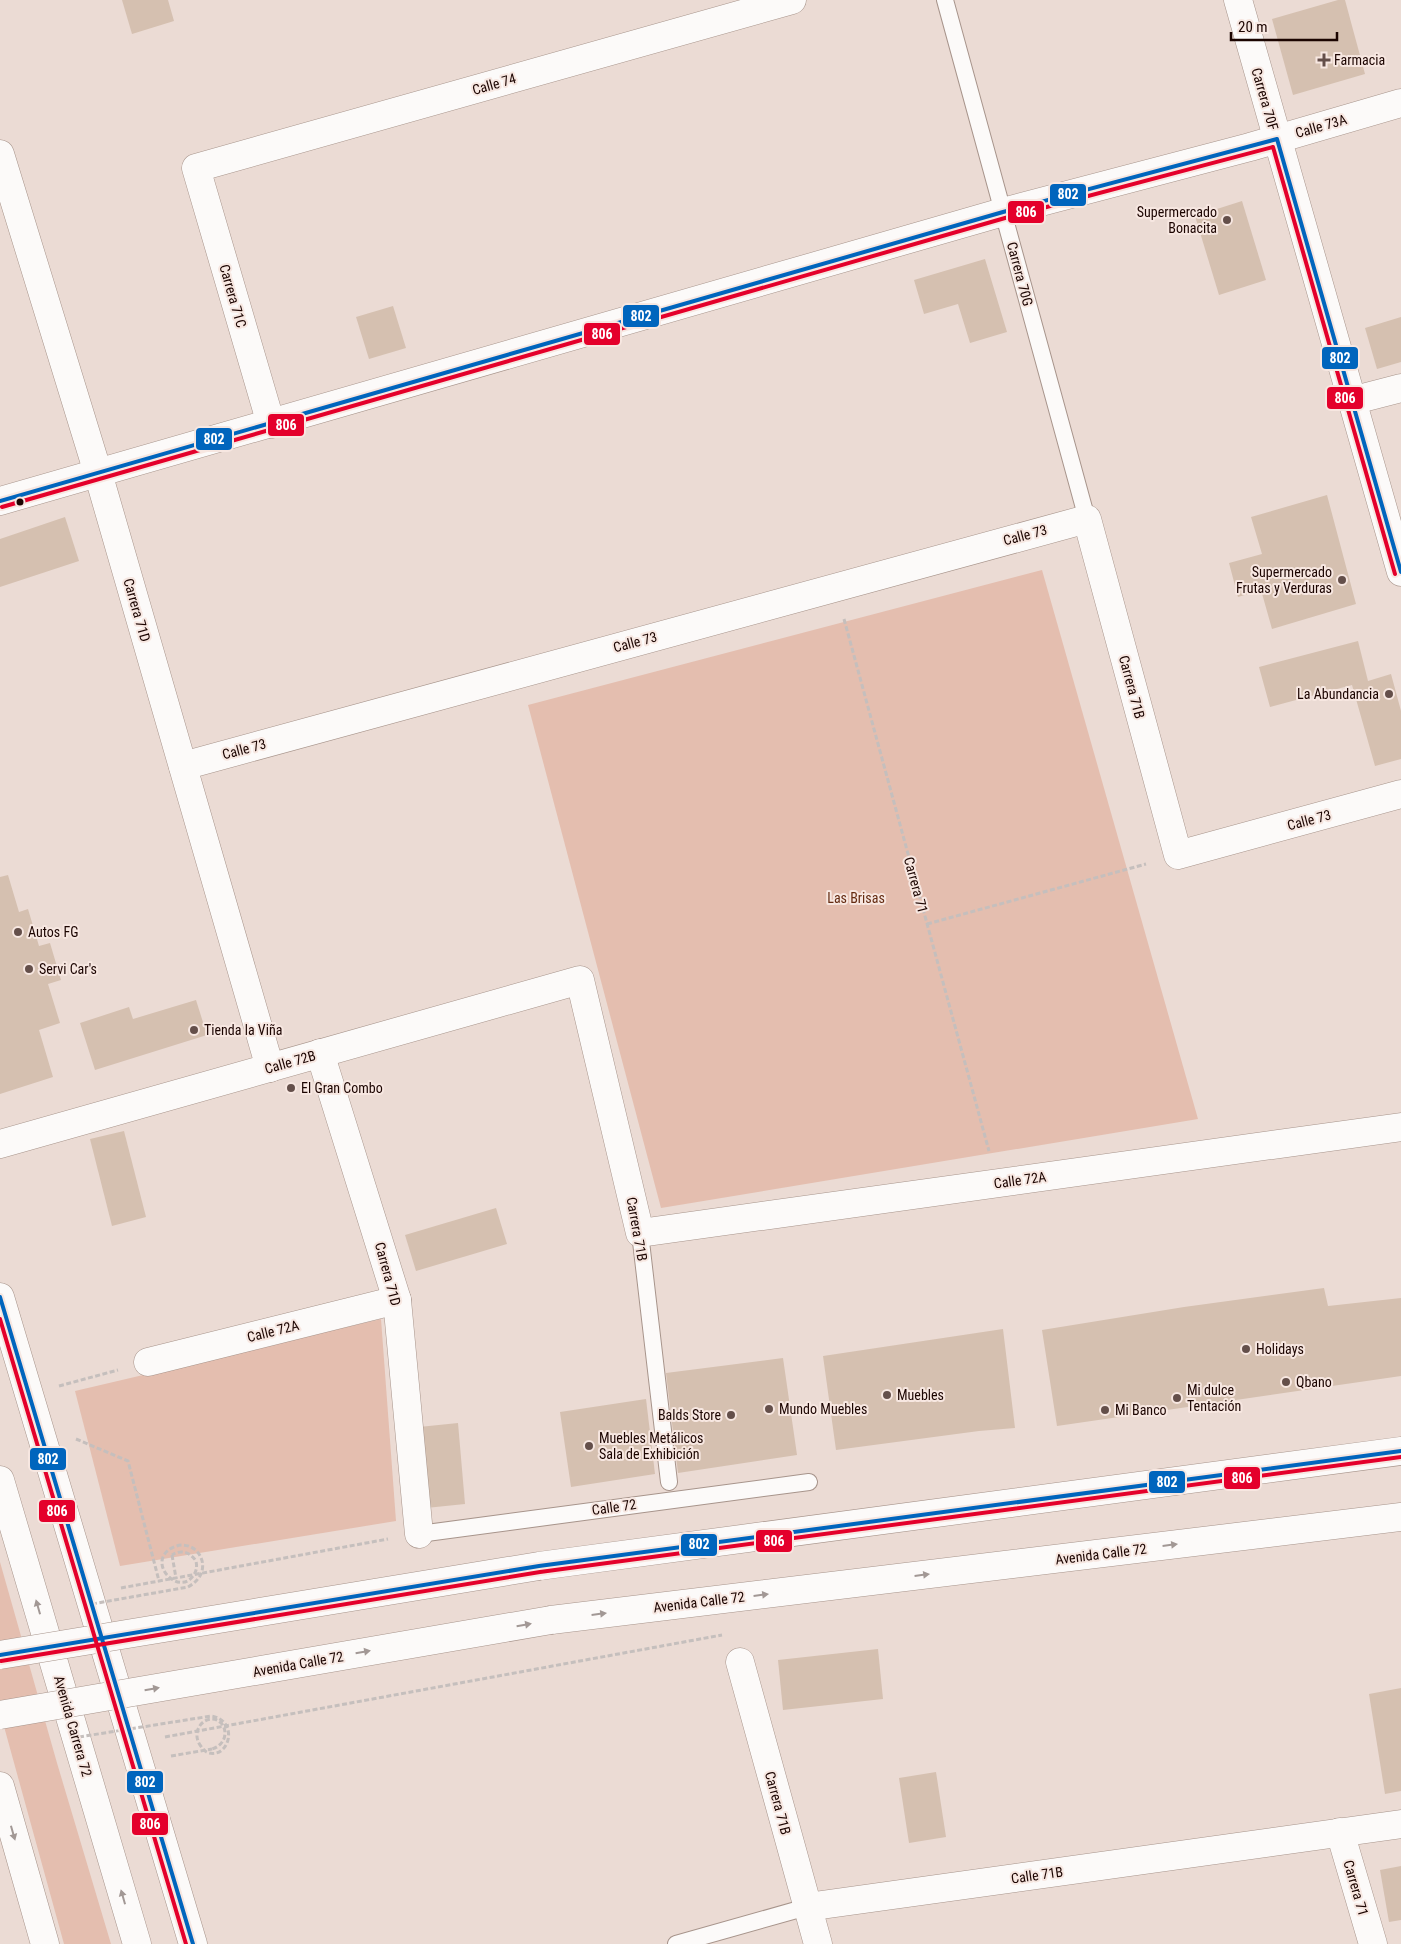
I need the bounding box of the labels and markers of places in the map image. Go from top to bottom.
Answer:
place label: Farmacia [1334,52,1385,68]
marker: Farmacia [1318,54,1330,66]
place label: Supermercado Bonacita [1137,204,1217,236]
marker: Supermercado Bonacita [1221,214,1233,226]
unlabelled marker [15,497,25,507]
place label: Supermercado Frutas y Verduras [1236,564,1332,596]
marker: Supermercado Frutas y Verduras [1336,574,1348,586]
place label: La Abundancia [1297,686,1379,702]
marker: La Abundancia [1383,688,1395,700]
place label: Autos FG [28,924,78,940]
marker: Autos FG [12,926,24,938]
place label: Servi Car's [39,961,97,977]
marker: Servi Car's [23,963,35,975]
place label: Tienda la Viña [204,1022,282,1038]
marker: Tienda la Viña [188,1024,200,1036]
place label: El Gran Combo [301,1080,383,1096]
marker: El Gran Combo [285,1082,297,1094]
place label: Holidays [1256,1341,1304,1357]
marker: Holidays [1240,1343,1252,1355]
place label: Qbano [1296,1374,1332,1390]
marker: Qbano [1280,1376,1292,1388]
place label: Mi dulce Tentación [1187,1382,1241,1414]
place label: Muebles [897,1387,944,1403]
marker: Muebles [881,1389,893,1401]
marker: Mi dulce Tentación [1171,1392,1183,1404]
place label: Mundo Muebles [779,1401,867,1417]
place label: Mi Banco [1115,1402,1167,1418]
marker: Mundo Muebles [763,1403,775,1415]
marker: Mi Banco [1099,1404,1111,1416]
place label: Balds Store [658,1407,721,1423]
marker: Balds Store [725,1409,737,1421]
place label: Muebles Metálicos Sala de Exhibición [599,1430,703,1462]
marker: Muebles Metálicos Sala de Exhibición [583,1440,595,1452]

